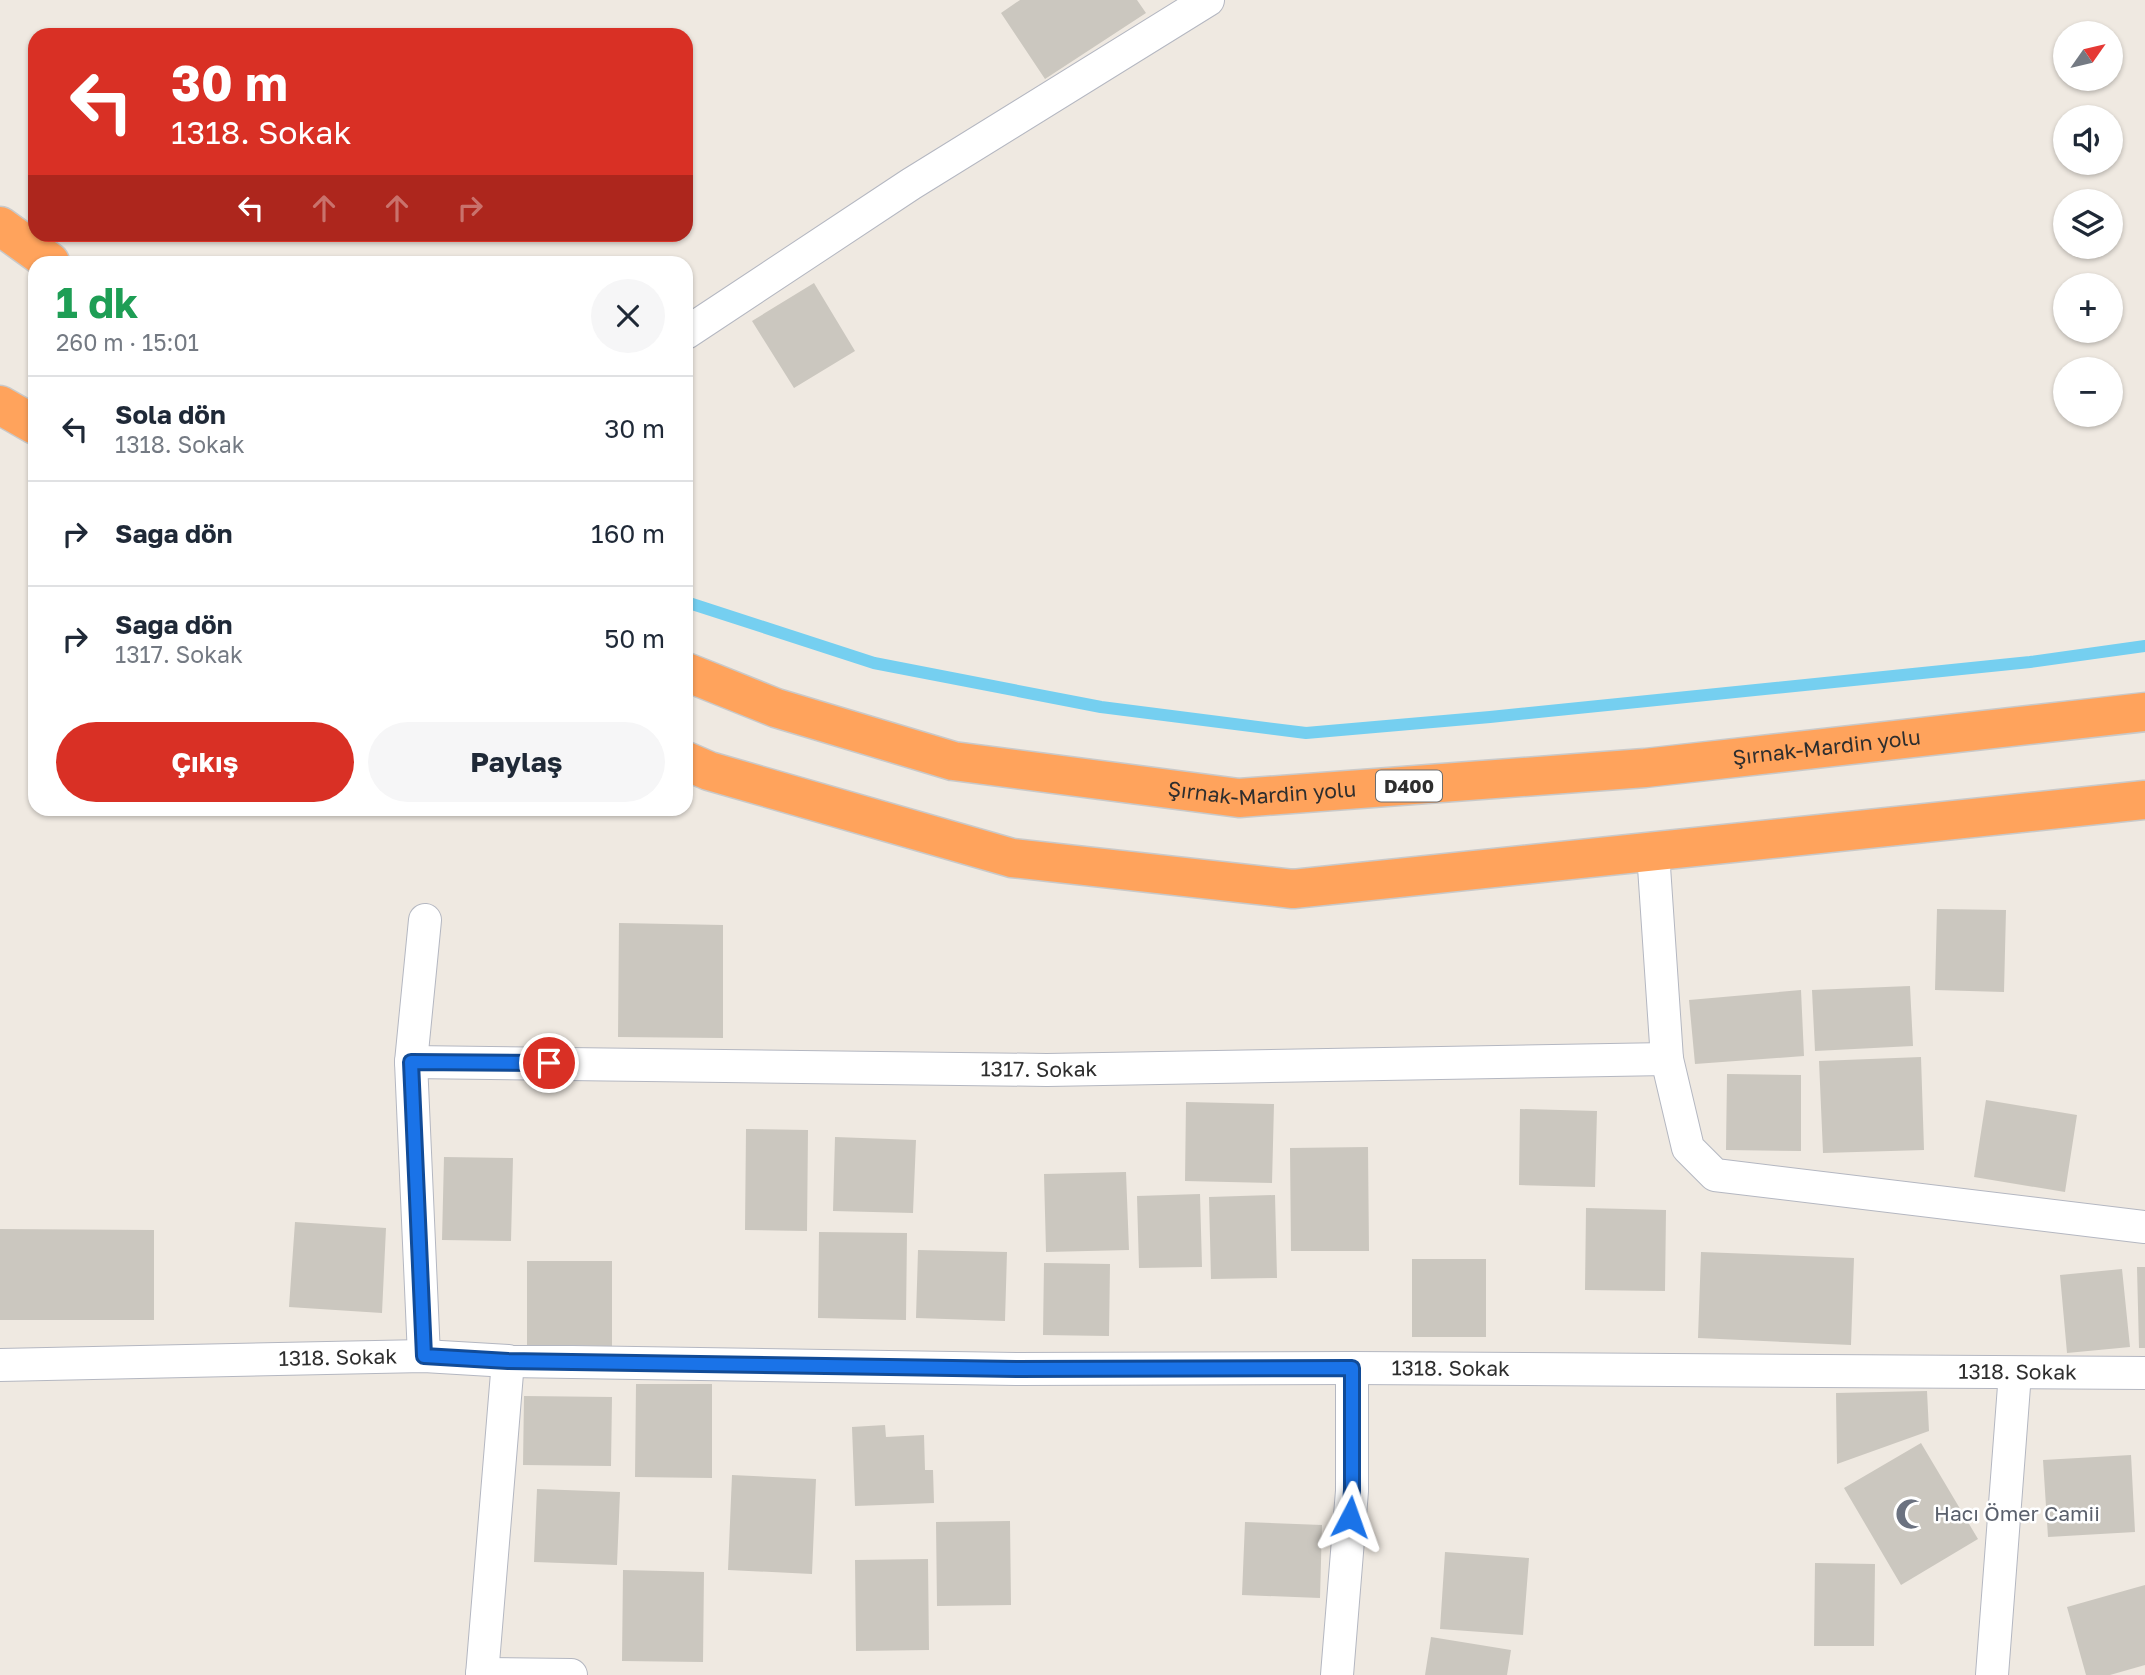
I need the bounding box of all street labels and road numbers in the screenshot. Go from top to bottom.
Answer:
street label: Şırnak-Mardin yolu [1731,723,1922,770]
road number: D400 [1376,771,1442,802]
street label: Şırnak-Mardin yolu [1166,775,1357,810]
street label: 1317. Sokak [980,1055,1098,1082]
street label: 1318. Sokak [278,1343,398,1371]
street label: 1318. Sokak [1391,1354,1510,1381]
street label: 1318. Sokak [1958,1358,2077,1385]

